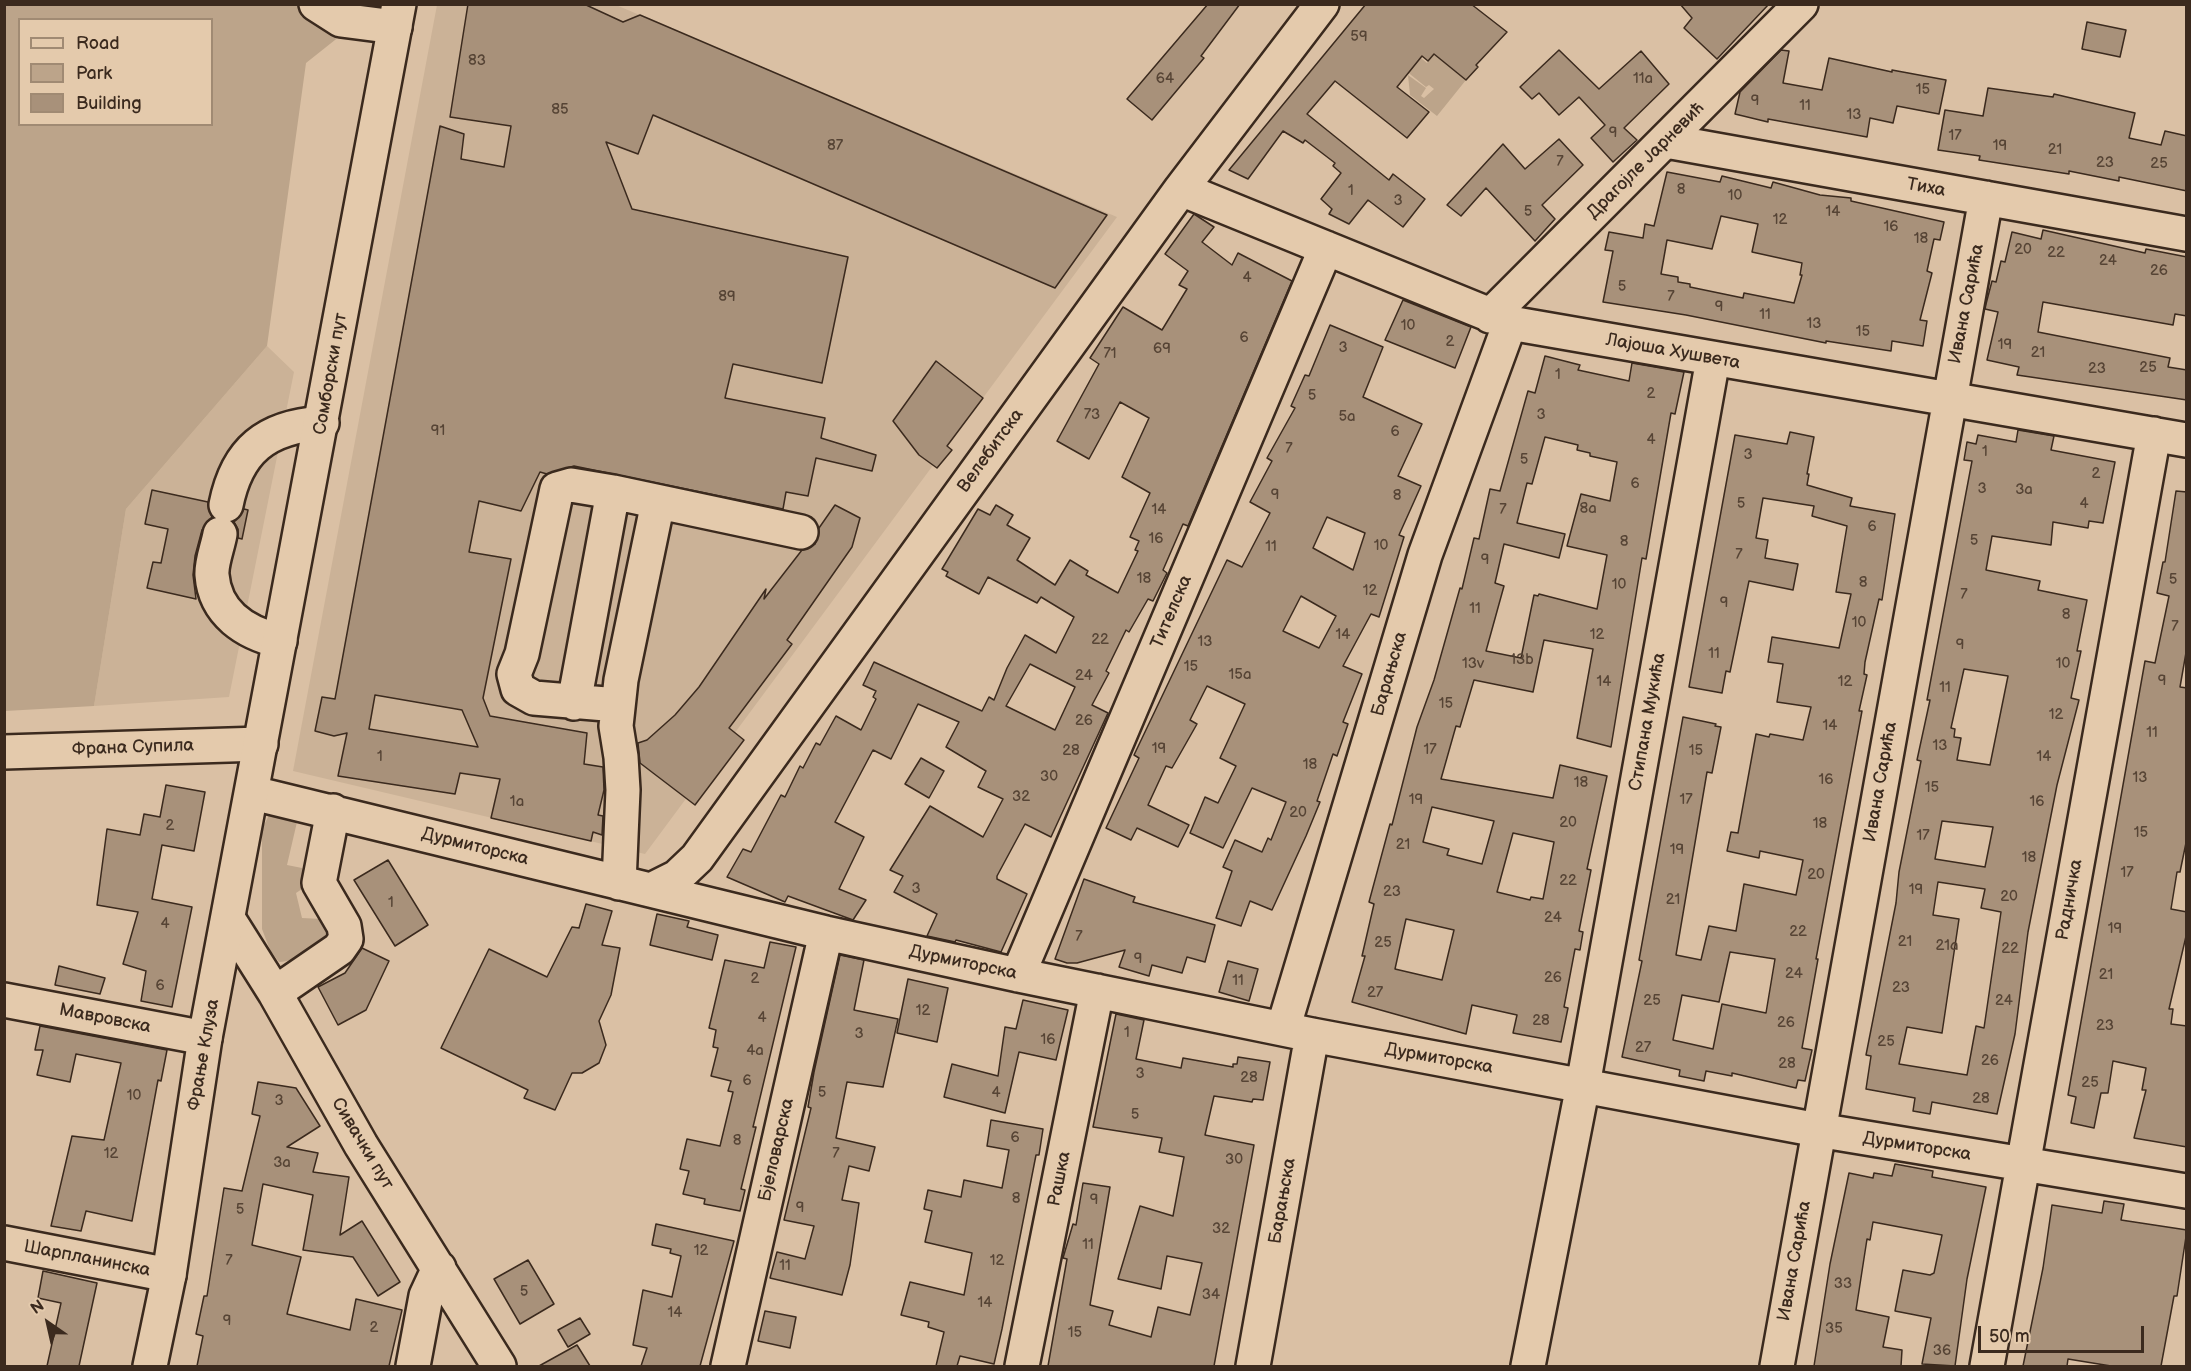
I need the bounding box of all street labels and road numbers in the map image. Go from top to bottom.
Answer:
street label: Драгојле Јарневић [1583,98,1709,224]
street label: Тиха [1905,174,1947,202]
street label: Ивана Сарића [1945,242,1989,366]
street label: Сомборски пут [310,311,352,437]
street label: Лајоша Хушвета [1604,330,1742,374]
street label: Велебитска [953,405,1029,497]
street label: Тителска [1147,572,1197,652]
street label: Барањска [1368,629,1412,719]
street label: Стипана Мукића [1625,651,1671,793]
street label: Ивана Сарића [1860,720,1902,844]
street label: Франа Супила [72,735,194,761]
street label: Дурмиторска [419,823,531,871]
street label: Радничка [2052,858,2088,942]
street label: Дурмиторска [907,941,1019,985]
street label: Фрање Клуза [184,997,224,1113]
street label: Мавровска [57,1000,153,1038]
street label: Дурмиторска [1383,1039,1495,1079]
street label: Сивачки пут [326,1094,398,1194]
street label: Бјеловарска [755,1096,799,1204]
street label: Дурмиторска [1861,1128,1973,1166]
street label: Рашка [1044,1150,1076,1208]
street label: Барањска [1265,1156,1301,1246]
street label: Ивана Сарића [1774,1199,1816,1323]
street label: Шарпланинска [22,1236,152,1282]

